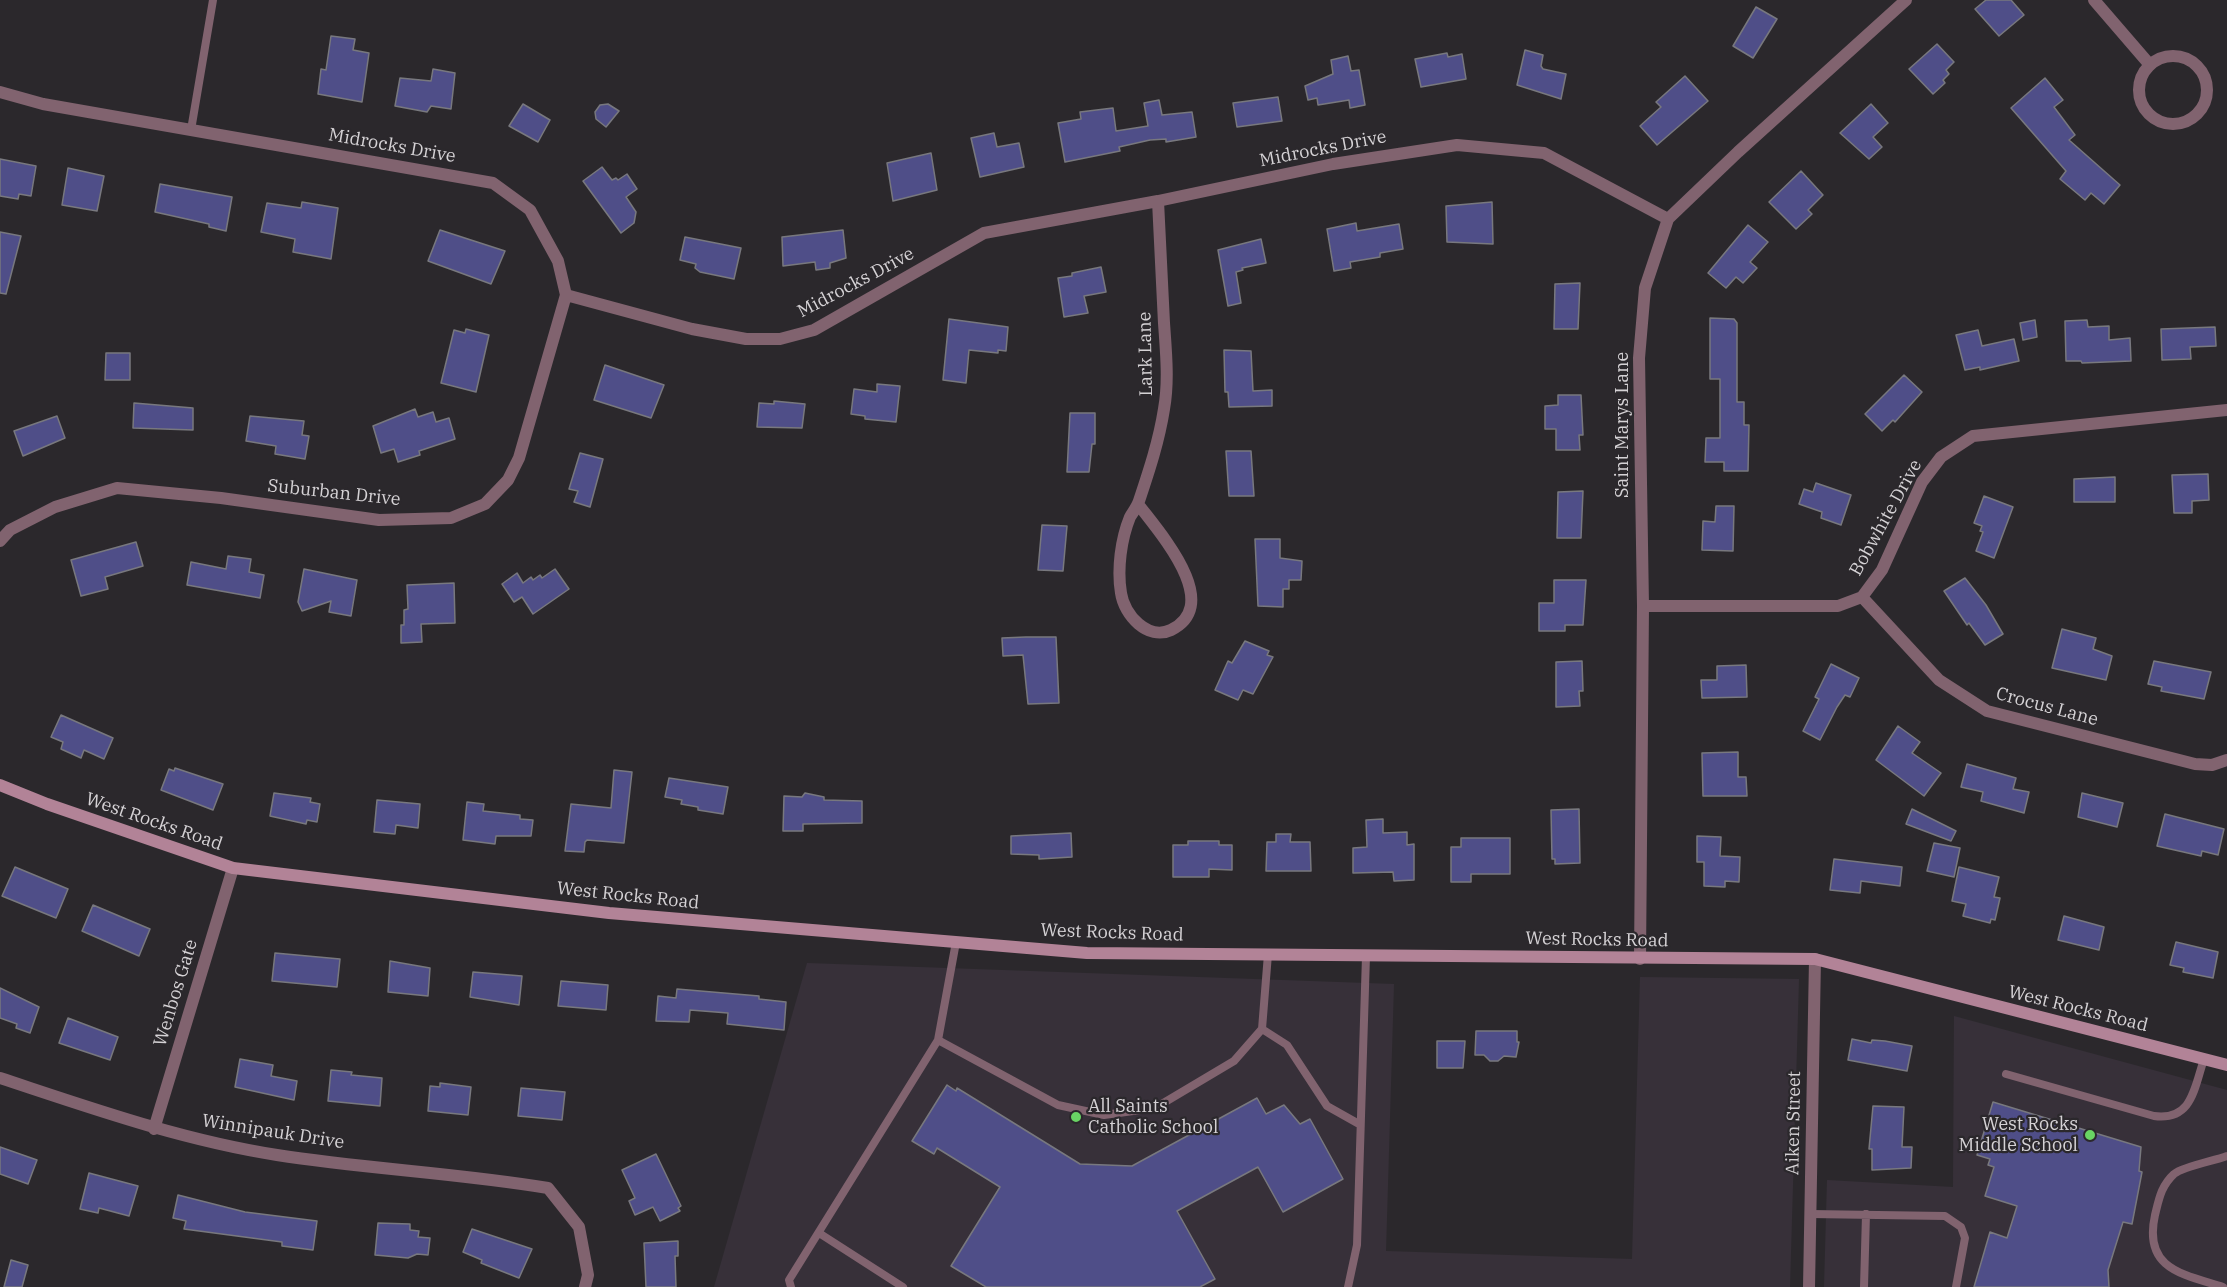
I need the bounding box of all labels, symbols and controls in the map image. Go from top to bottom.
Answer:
street label: Midrocks Drive [327,124,457,168]
street label: Midrocks Drive [1258,126,1388,172]
street label: Midrocks Drive [794,243,918,323]
street label: Lark Lane [1134,311,1158,397]
street label: Saint Marys Lane [1612,352,1634,498]
street label: Bobwhite Drive [1845,456,1927,580]
street label: Suburban Drive [266,475,402,511]
street label: Crocus Lane [1994,683,2100,731]
street label: West Rocks Road [83,788,225,856]
street label: West Rocks Road [556,878,700,914]
street label: West Rocks Road [1040,920,1184,946]
street label: West Rocks Road [1525,928,1669,952]
street label: Wenbos Gate [149,937,203,1049]
street label: West Rocks Road [2006,981,2150,1037]
street label: Aiken Street [1782,1071,1806,1175]
place label: All Saints Catholic School [1088,1096,1218,1138]
street label: Winnipauk Drive [200,1110,346,1154]
marker: All Saints Catholic School [1069,1110,1083,1124]
place label: West Rocks Middle School [1959,1114,2078,1156]
marker: West Rocks Middle School [2083,1128,2097,1142]

